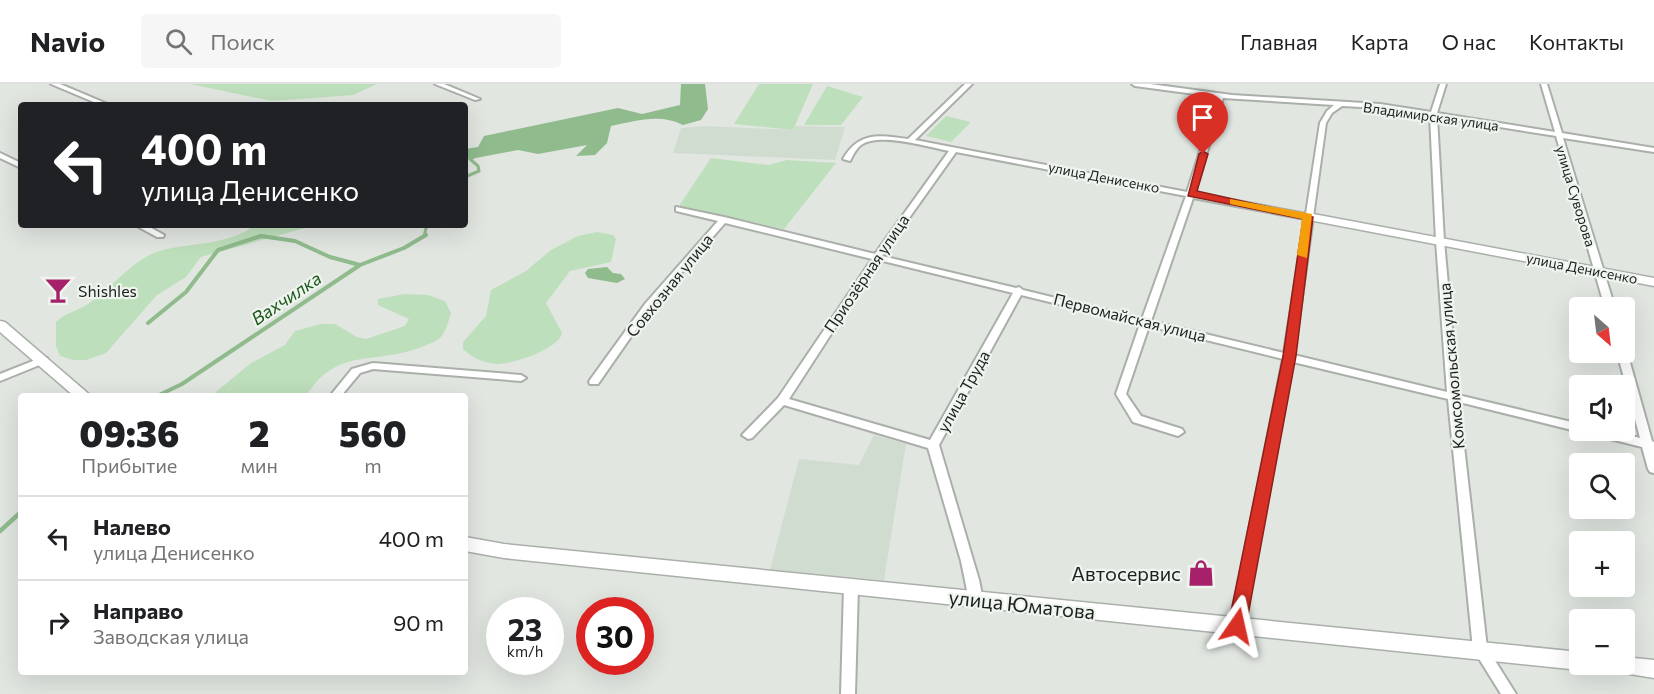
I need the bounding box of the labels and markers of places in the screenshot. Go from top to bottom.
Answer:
pin [1177,92,1228,154]
bar icon: Shishles [43,275,73,305]
place label: Shishles [78,281,137,300]
shop icon: Автосервис [1186,558,1216,588]
place label: Автосервис [1071,561,1181,585]

